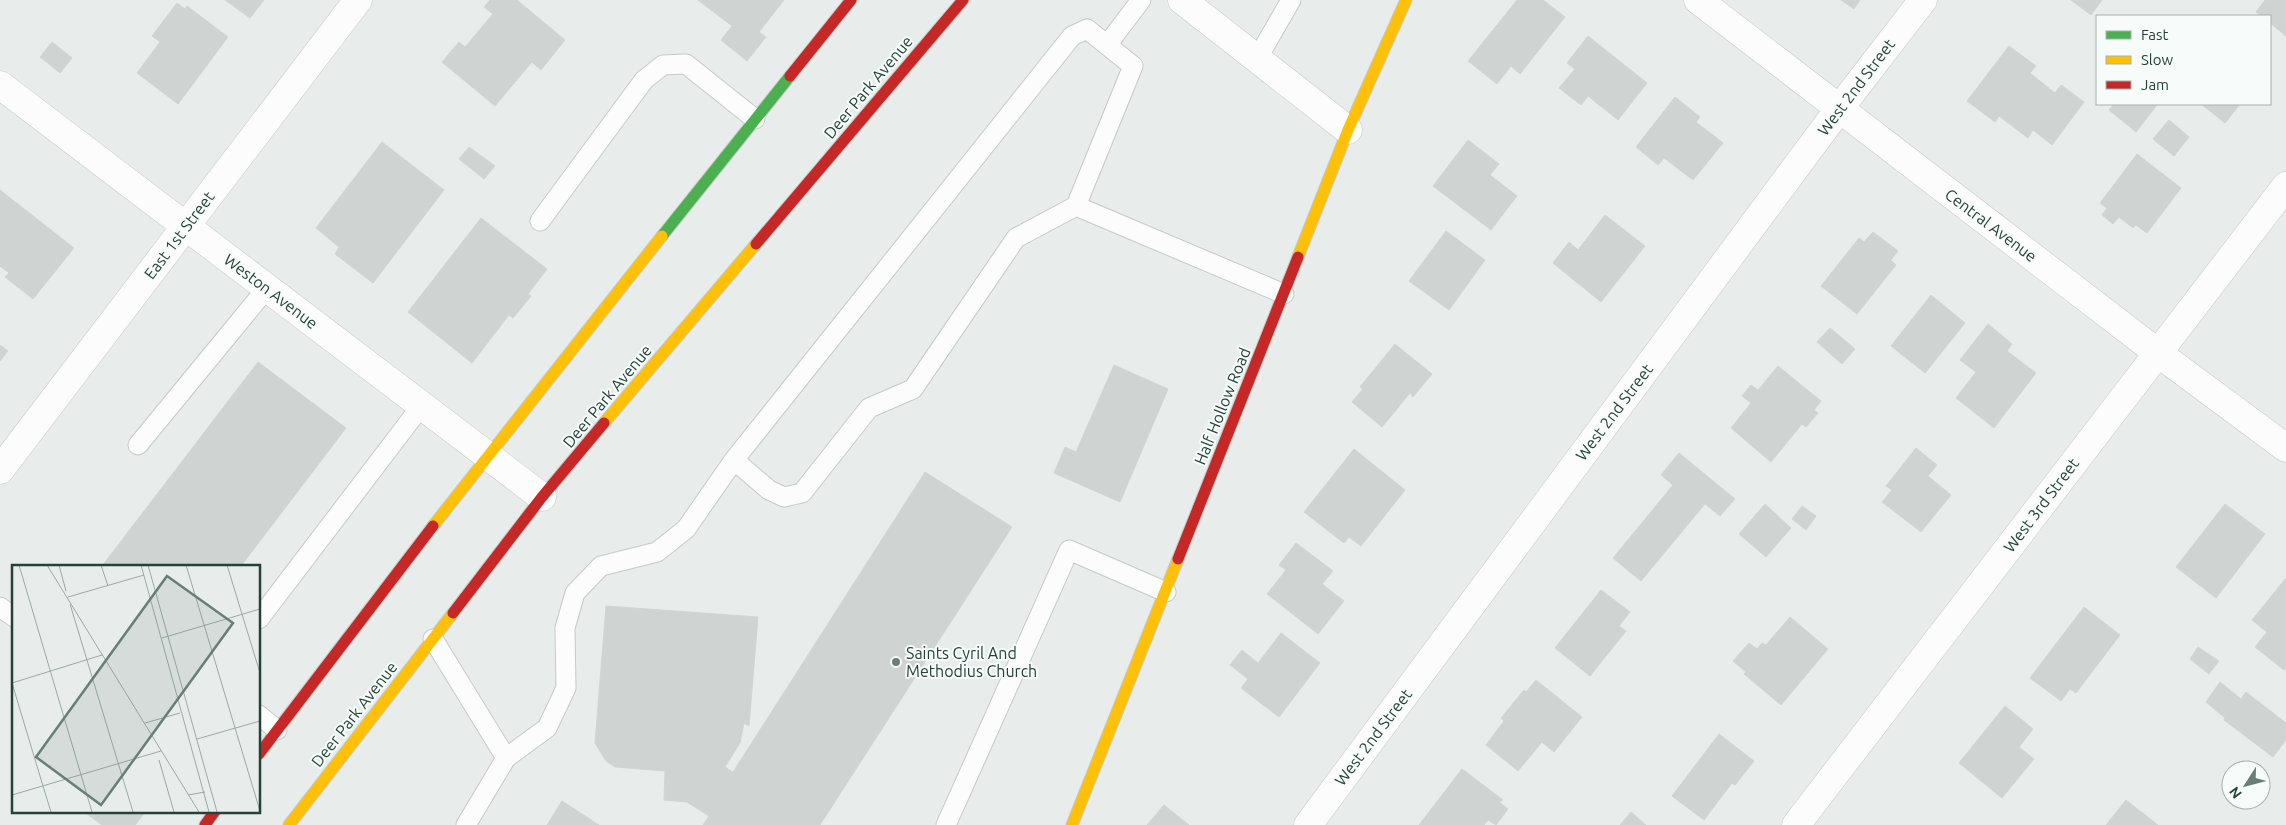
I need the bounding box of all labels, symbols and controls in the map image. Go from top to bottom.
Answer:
legend [2096,15,2271,105]
text: Fast [2141,26,2169,43]
street label: Deer Park Avenue [820,32,916,142]
street label: West 2nd Street [1814,35,1899,139]
text: Slow [2141,51,2174,68]
text: Jam [2141,76,2169,93]
street label: Central Avenue [1942,185,2040,265]
street label: East 1st Street [140,187,218,282]
street label: Weston Avenue [221,250,321,332]
street label: Deer Park Avenue [559,341,655,451]
street label: Half Hollow Road [1190,345,1254,467]
street label: West 2nd Street [1572,360,1657,464]
street label: West 3rd Street [2000,454,2083,556]
inset map [12,565,260,812]
place label: Saints Cyril And Methodius Church [906,644,1037,680]
marker: Saints Cyril And Methodius Church [890,656,902,668]
street label: Deer Park Avenue [307,658,401,770]
street label: West 2nd Street [1331,685,1416,789]
north arrow [2221,760,2271,810]
text: N [2226,784,2245,802]

